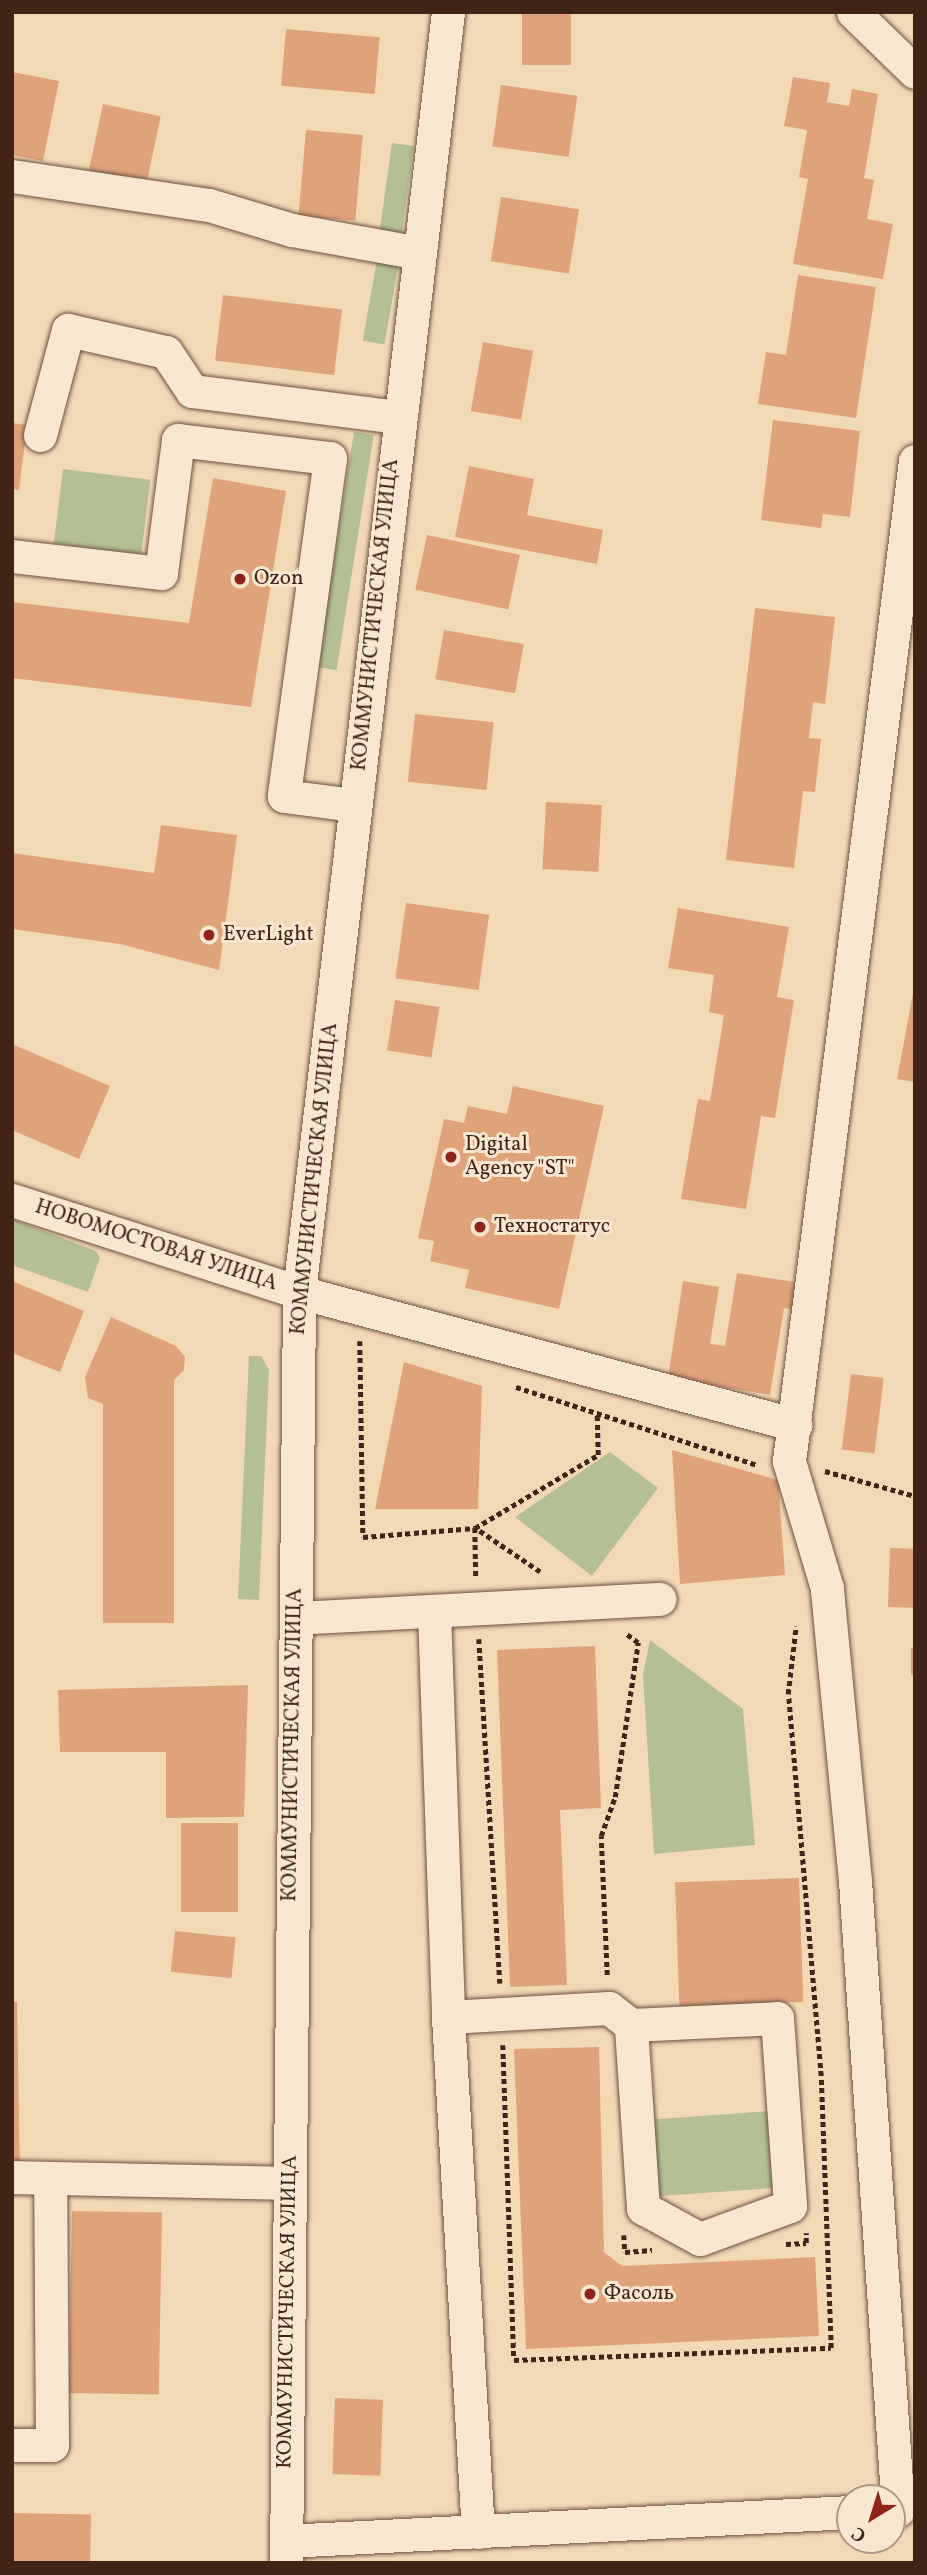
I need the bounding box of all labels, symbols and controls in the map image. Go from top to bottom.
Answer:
street label: КОММУНИСТИЧЕСКАЯ УЛИЦА [347,458,405,772]
place label: Ozon [254,566,304,592]
marker: Ozon [232,571,248,587]
place label: EverLight [223,922,314,948]
marker: EverLight [201,927,217,943]
street label: КОММУНИСТИЧЕСКАЯ УЛИЦА [286,1022,344,1336]
place label: Digital Agency "ST" [465,1132,575,1182]
marker: Digital Agency "ST" [443,1149,459,1165]
street label: НОВОМОСТОВАЯ УЛИЦА [32,1195,280,1297]
place label: Техностатус [494,1214,610,1240]
marker: Техностатус [472,1219,488,1235]
street label: КОММУНИСТИЧЕСКАЯ УЛИЦА [278,1588,308,1902]
street label: КОММУНИСТИЧЕСКАЯ УЛИЦА [273,2155,303,2469]
place label: Фасоль [604,2281,674,2307]
marker: Фасоль [582,2286,598,2302]
north arrow [836,2484,906,2554]
text: С [846,2520,872,2548]

